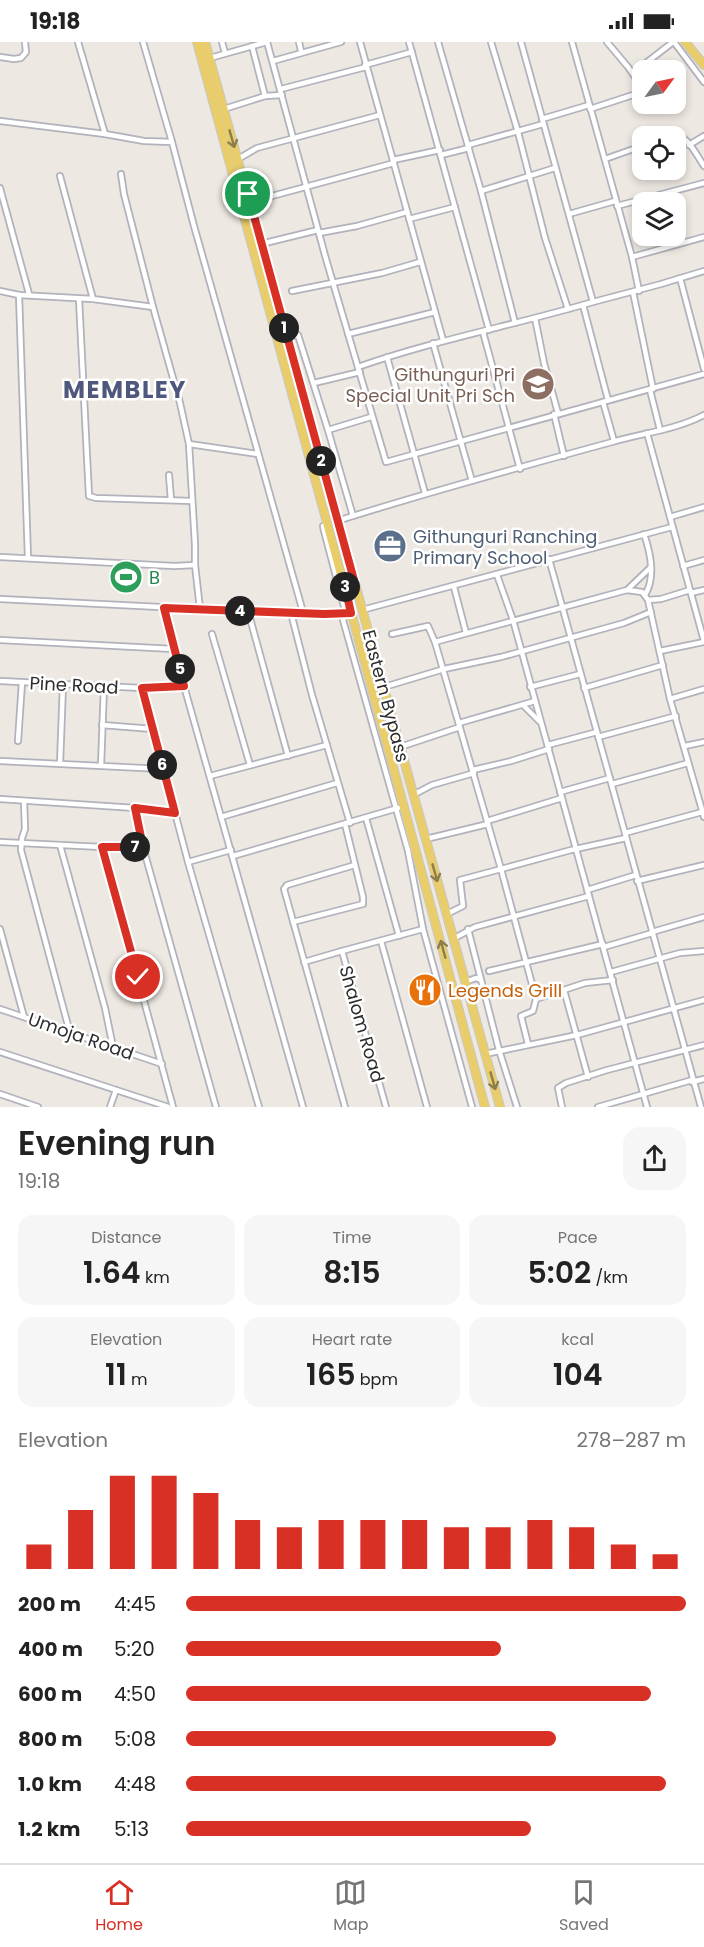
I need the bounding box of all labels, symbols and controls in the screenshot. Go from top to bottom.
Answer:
text: 19:18 [30,6,81,37]
north arrow [632,60,686,114]
map controls [632,60,686,246]
button: locate [632,126,686,180]
one-way arrow [227,129,238,148]
pin [222,168,273,219]
icon: arrive [231,177,264,210]
button: layers [632,192,686,246]
pin: 1 [269,313,299,343]
text: 1 [281,316,287,339]
place label: Githunguri Pri Special Unit Pri Sch [346,362,515,408]
school or university icon: Githunguri Pri Special Unit Pri Sch [520,366,556,402]
district label: MEMBLEY [63,373,187,406]
pin: 2 [306,446,336,476]
text: 2 [316,449,326,472]
place label: Githunguri Ranching Primary School [413,524,597,570]
office icon: Githunguri Ranching Primary School [372,528,408,564]
sports icon: B [108,559,144,595]
place label: B [149,565,160,590]
pin: 3 [330,572,360,602]
text: 3 [340,575,350,598]
pin: 4 [225,596,255,626]
text: 4 [235,599,245,622]
street label: Eastern Bypass [356,627,416,765]
pin: 5 [165,654,195,684]
text: 5 [175,657,185,680]
street label: Pine Road [29,670,119,700]
pin: 6 [147,750,177,780]
text: 6 [157,753,167,776]
pin: 7 [120,832,150,862]
text: 7 [131,835,139,858]
one-way arrow [430,863,441,882]
one-way arrow [437,940,449,959]
pin [112,951,163,1002]
icon: check [121,960,154,993]
street label: Shalom Road [333,963,391,1085]
restaurant icon: Legends Grill [407,972,443,1008]
place label: Legends Grill [448,978,562,1003]
street label: Umoja Road [25,1006,137,1066]
one-way arrow [488,1071,499,1090]
text: Evening run [18,1120,216,1167]
button: share [623,1127,686,1190]
text: 19:18 [18,1167,60,1195]
text: Distance [91,1226,161,1249]
text: Time [332,1226,371,1249]
text: Pace [558,1226,598,1249]
text: 1.64 [83,1251,141,1294]
text: 8:15 [323,1251,381,1294]
text: 5:02 [527,1251,591,1294]
text: km [141,1266,170,1289]
text: /km [591,1266,628,1289]
text: Elevation [90,1328,162,1351]
text: Heart rate [312,1328,392,1351]
text: kcal [561,1328,594,1351]
text: 11 [105,1353,127,1396]
text: 165 [306,1353,355,1396]
text: 104 [553,1353,603,1396]
text: m [127,1368,148,1391]
text: bpm [355,1368,398,1391]
text: Elevation [18,1426,108,1454]
text: 278–287 m [576,1426,686,1454]
text: 200 m [18,1590,81,1618]
text: 4:45 [114,1590,156,1618]
text: 400 m [18,1635,83,1663]
text: 5:20 [114,1635,155,1663]
text: 600 m [18,1680,82,1708]
text: 4:50 [114,1680,156,1708]
text: 800 m [18,1725,82,1753]
text: 5:08 [114,1725,156,1753]
text: 1.0 km [18,1770,82,1798]
text: 4:48 [114,1770,156,1798]
text: 1.2 km [18,1815,80,1843]
text: 5:13 [114,1815,149,1843]
tab: Home [95,1876,143,1937]
tab: Map [333,1876,369,1937]
tab: Saved [559,1876,609,1937]

